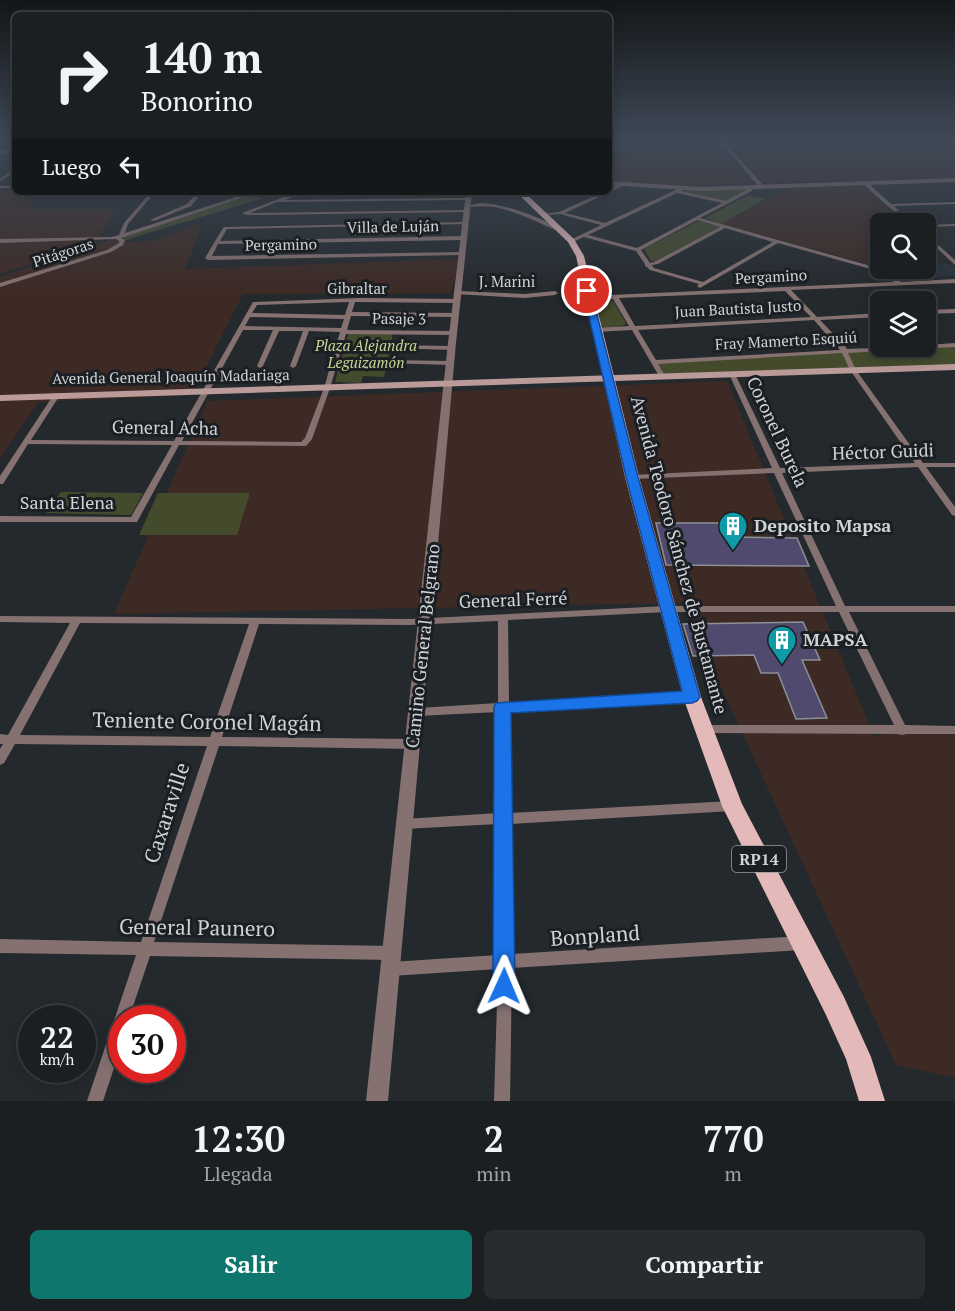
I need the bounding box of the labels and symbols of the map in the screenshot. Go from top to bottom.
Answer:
street label: Villa de Luján [347,215,439,237]
street label: Pitágoras [30,233,96,271]
street label: Pergamino [245,233,317,255]
street label: Pergamino [735,264,807,288]
pin [561,265,612,316]
street label: J. Marini [479,271,535,291]
street label: Gibraltar [327,278,387,298]
street label: Juan Bautista Justo [674,295,802,321]
street label: Pasaje 3 [372,308,426,328]
street label: Fray Mamerto Esquiú [714,326,858,354]
park label: Plaza Alejandra Leguizamón [314,335,417,372]
street label: Avenida General Joaquín Madariaga [52,364,290,388]
street label: Coronel Burela [742,372,814,491]
street label: Avenida Teodoro Sánchez de Bustamante [626,393,734,716]
street label: General Acha [112,414,218,440]
street label: Héctor Guidi [832,437,934,465]
street label: Santa Elena [20,490,114,514]
building icon: Deposito Mapsa [717,510,749,552]
place label: Deposito Mapsa [754,513,891,537]
street label: Camino General Belgrano [399,543,445,749]
street label: General Ferré [458,585,568,613]
building icon: MAPSA [766,624,798,666]
place label: MAPSA [803,627,868,651]
street label: Teniente Coronel Magán [92,705,322,737]
street label: Caxaraville [137,759,196,867]
road number: RP14 [732,846,786,872]
street label: General Paunero [119,912,275,942]
street label: Bonpland [549,918,641,952]
position arrow [472,954,536,1018]
speed limit sign: 30 [108,1005,186,1083]

